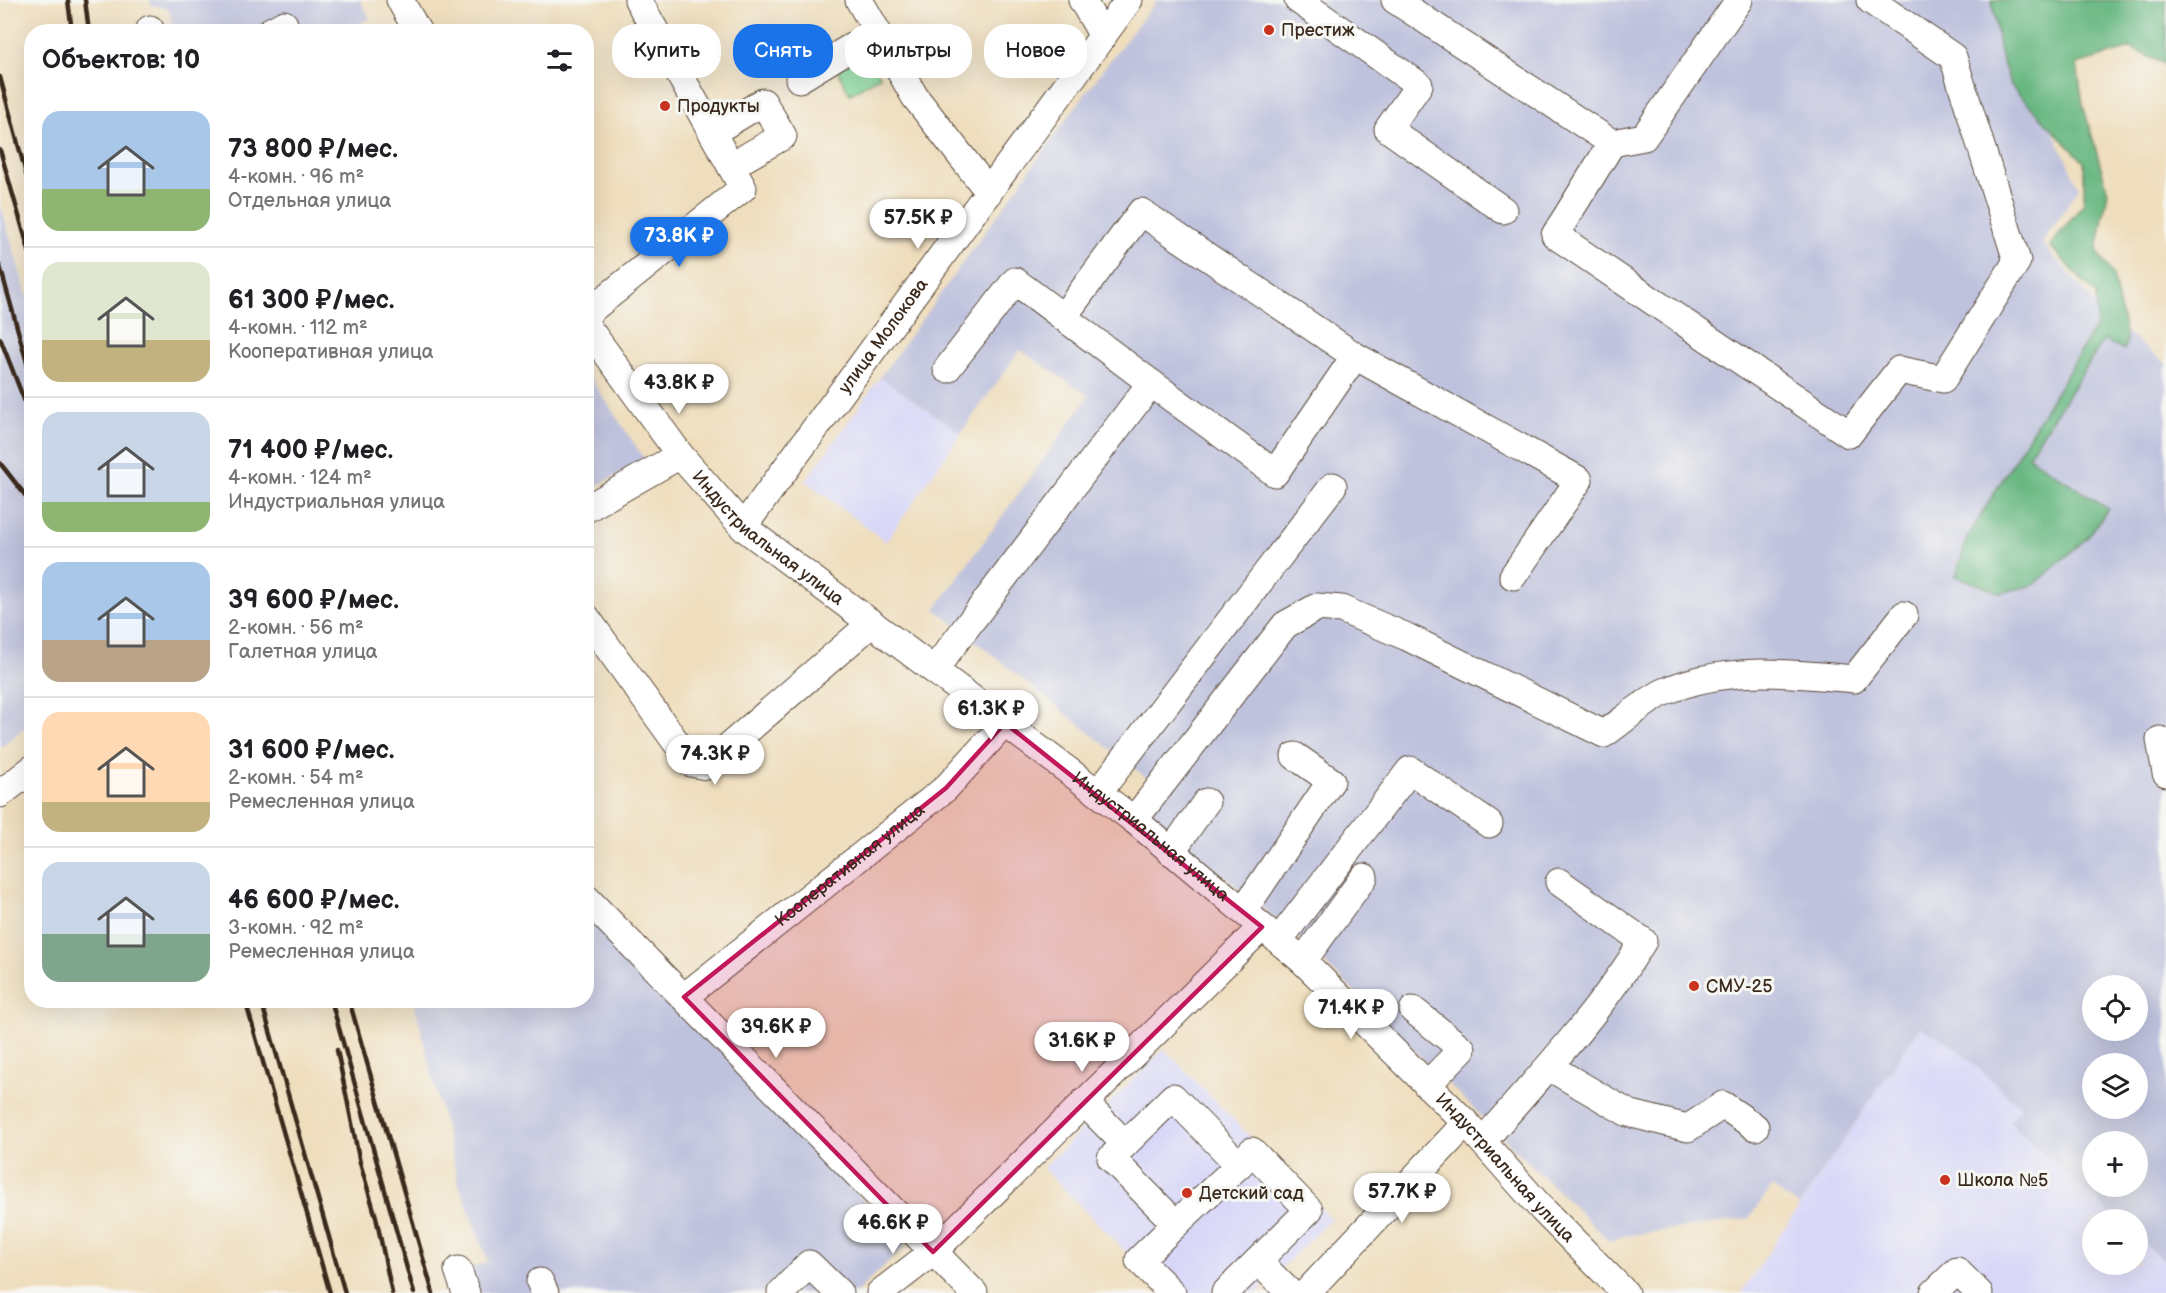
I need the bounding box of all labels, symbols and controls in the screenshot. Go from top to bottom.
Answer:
place label: Престиж [1281,20,1355,41]
marker: Престиж [1262,23,1276,37]
chip: Купить [612,24,721,78]
chip: Снять [733,24,833,78]
chip: Фильтры [845,24,972,78]
chip: Новое [984,24,1087,78]
icon: filters [543,44,576,77]
text: Объектов: 10 [42,45,200,76]
place label: Продукты [677,96,760,117]
marker: Продукты [658,99,672,113]
text: 73 800 ₽/мес. [228,134,398,165]
icon: home [90,135,162,207]
text: 4-комн. · 96 m² [228,165,364,189]
text: Отдельная улица [228,189,391,213]
pin: 57.5K ₽ [863,199,973,250]
text: 57.5K ₽ [883,206,953,230]
pin: 73.8K ₽ [624,217,734,268]
text: 73.8K ₽ [644,224,714,248]
street label: улица Молокова [834,274,932,397]
text: 61 300 ₽/мес. [228,285,395,316]
icon: home [90,286,162,358]
text: 4-комн. · 112 m² [228,316,368,340]
text: Кооперативная улица [228,340,434,364]
pin: 43.8K ₽ [624,364,734,415]
text: 43.8K ₽ [644,371,714,395]
text: 71 400 ₽/мес. [228,435,393,466]
icon: home [90,436,162,508]
text: 4-комн. · 124 m² [228,466,372,490]
street label: Индустриальная улица [688,466,849,610]
text: Индустриальная улица [228,490,445,514]
text: 39 600 ₽/мес. [228,585,399,616]
icon: home [90,586,162,658]
text: 2-комн. · 56 m² [228,616,364,640]
text: Галетная улица [228,640,378,664]
pin: 61.3K ₽ [936,690,1046,741]
text: 61.3K ₽ [957,697,1025,721]
text: 31 600 ₽/мес. [228,735,395,766]
pin: 74.3K ₽ [660,735,770,786]
icon: home [90,736,162,808]
text: 74.3K ₽ [680,742,750,766]
text: 2-комн. · 54 m² [228,766,364,790]
street label: Индустриальная улица [1068,767,1234,906]
text: Ремесленная улица [228,790,415,814]
street label: Кооперативная улица [771,799,929,931]
text: 46 600 ₽/мес. [228,885,400,916]
icon: home [90,886,162,958]
text: 3-комн. · 92 m² [228,916,364,940]
text: Ремесленная улица [228,940,415,964]
map controls [2082,975,2148,1275]
button: locate [2082,975,2148,1041]
place label: СМУ-25 [1706,976,1773,997]
marker: СМУ-25 [1687,979,1701,993]
pin: 71.4K ₽ [1296,989,1406,1040]
text: 71.4K ₽ [1318,996,1384,1020]
pin: 39.6K ₽ [721,1008,831,1059]
text: 39.6K ₽ [741,1015,811,1039]
pin: 31.6K ₽ [1027,1022,1137,1073]
text: 31.6K ₽ [1048,1029,1116,1053]
button: layers [2082,1053,2148,1119]
street label: Индустриальная улица [1431,1088,1580,1247]
button: + [2082,1131,2148,1197]
place label: Школа №5 [1957,1170,2048,1191]
pin: 57.7K ₽ [1347,1173,1457,1224]
marker: Школа №5 [1938,1173,1952,1187]
text: 57.7K ₽ [1368,1180,1436,1204]
place label: Детский сад [1199,1183,1304,1204]
marker: Детский сад [1180,1186,1194,1200]
pin: 46.6K ₽ [838,1204,948,1255]
button: − [2082,1209,2148,1275]
text: 46.6K ₽ [857,1211,929,1235]

